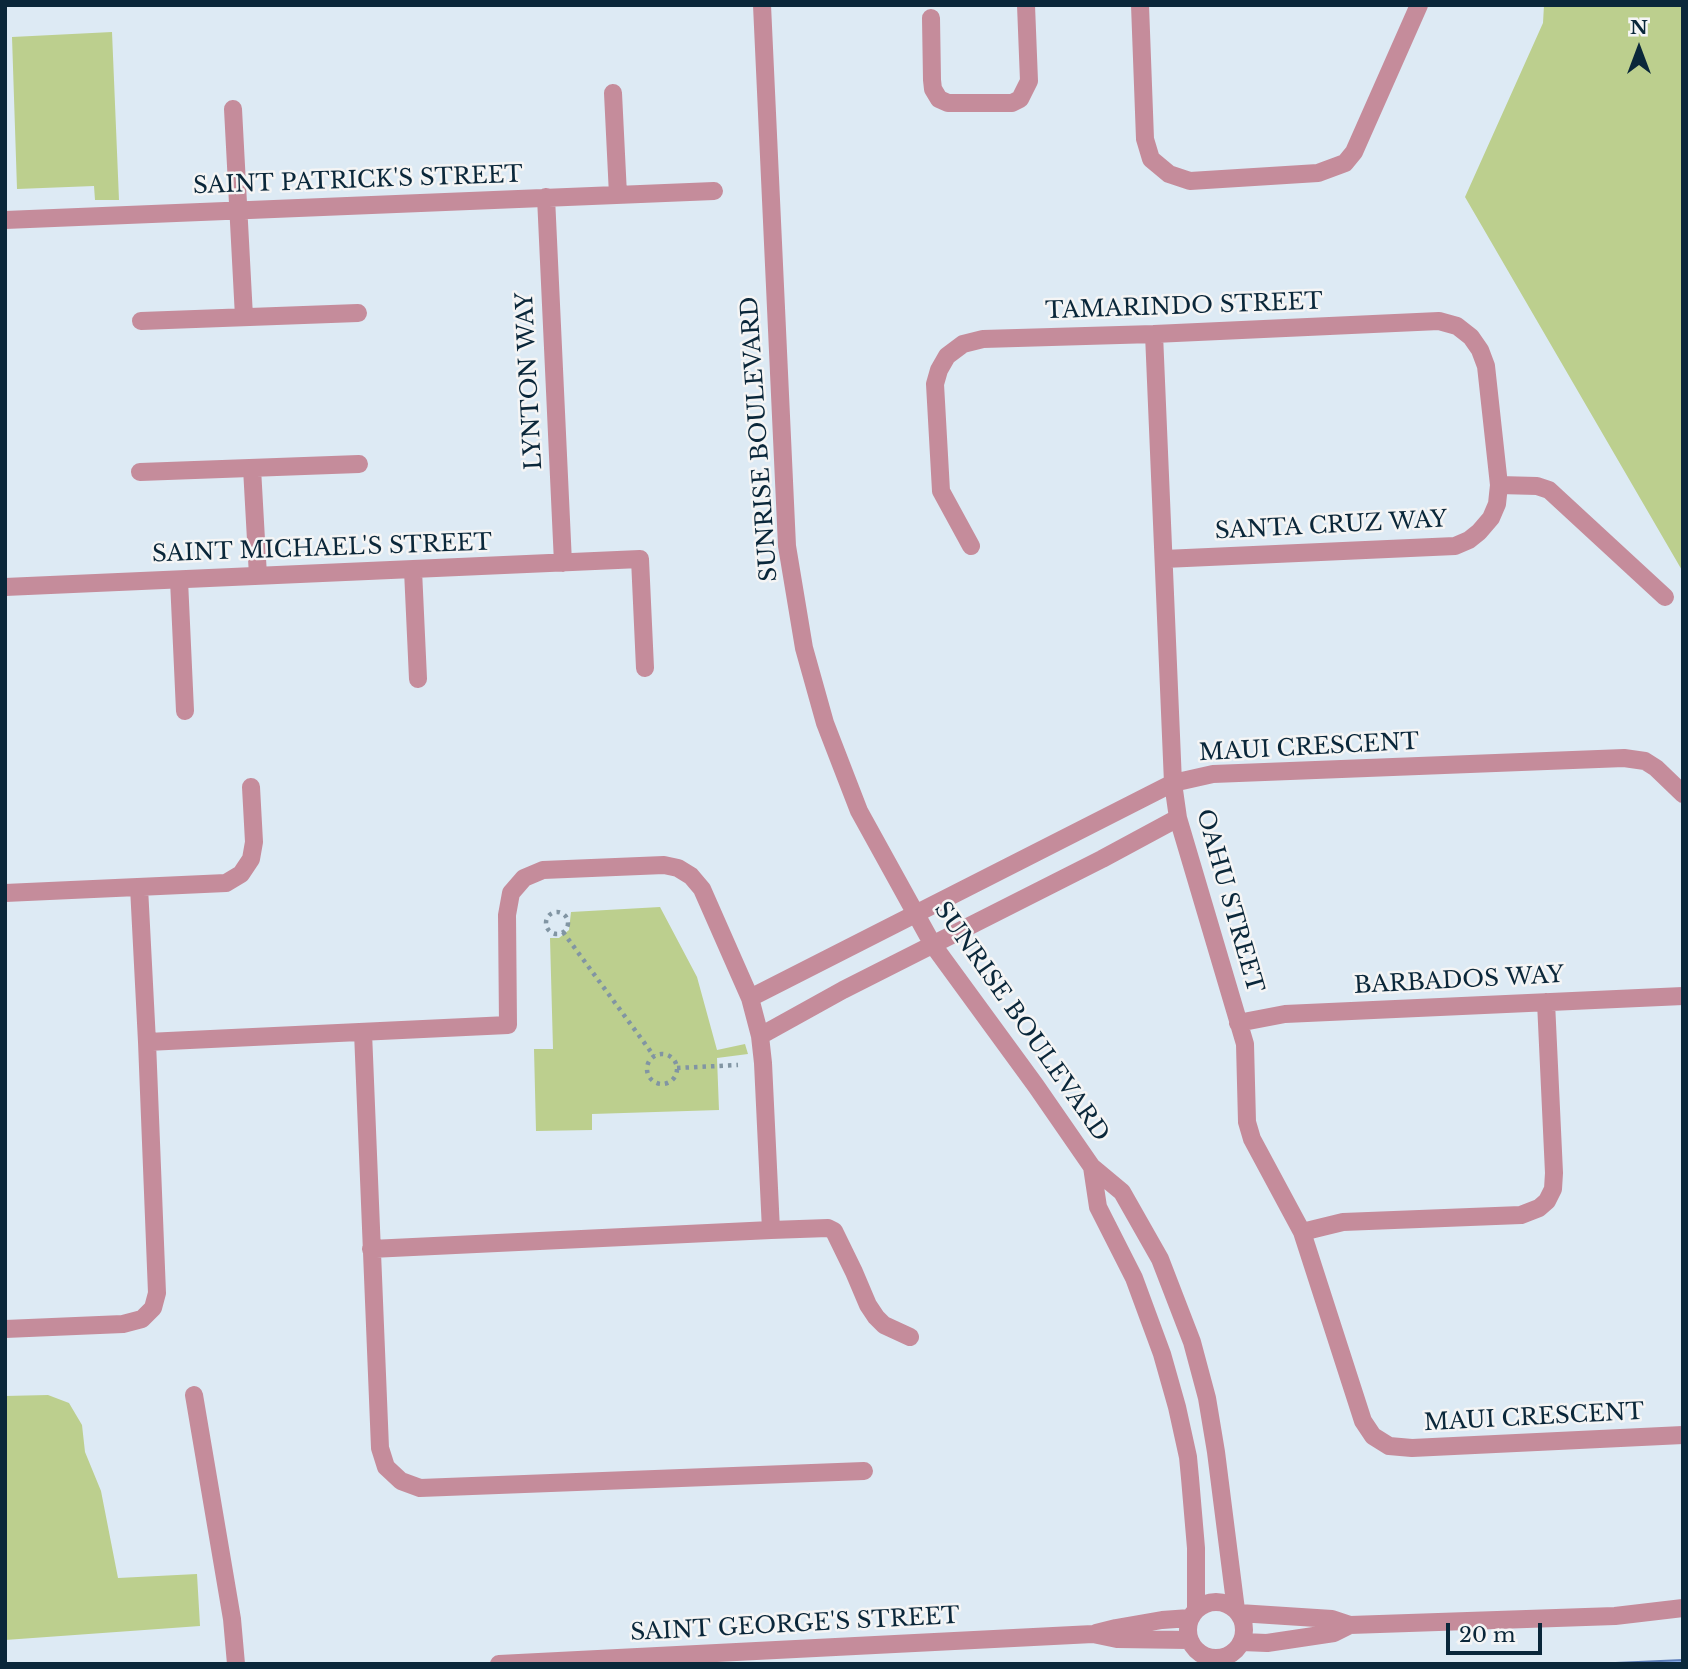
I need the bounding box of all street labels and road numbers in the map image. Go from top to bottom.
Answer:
street label: SAINT PATRICK'S STREET [193,161,523,201]
street label: TAMARINDO STREET [1045,288,1323,326]
street label: LYNTON WAY [512,291,548,471]
street label: SUNRISE BOULEVARD [736,295,784,583]
street label: SANTA CRUZ WAY [1214,506,1448,546]
street label: SAINT MICHAEL'S STREET [152,529,492,569]
street label: MAUI CRESCENT [1198,728,1420,768]
street label: OAHU STREET [1190,806,1268,996]
street label: SUNRISE BOULEVARD [928,897,1114,1147]
street label: BARBADOS WAY [1353,962,1565,1000]
street label: MAUI CRESCENT [1423,1398,1645,1438]
street label: SAINT GEORGE'S STREET [630,1603,960,1647]

